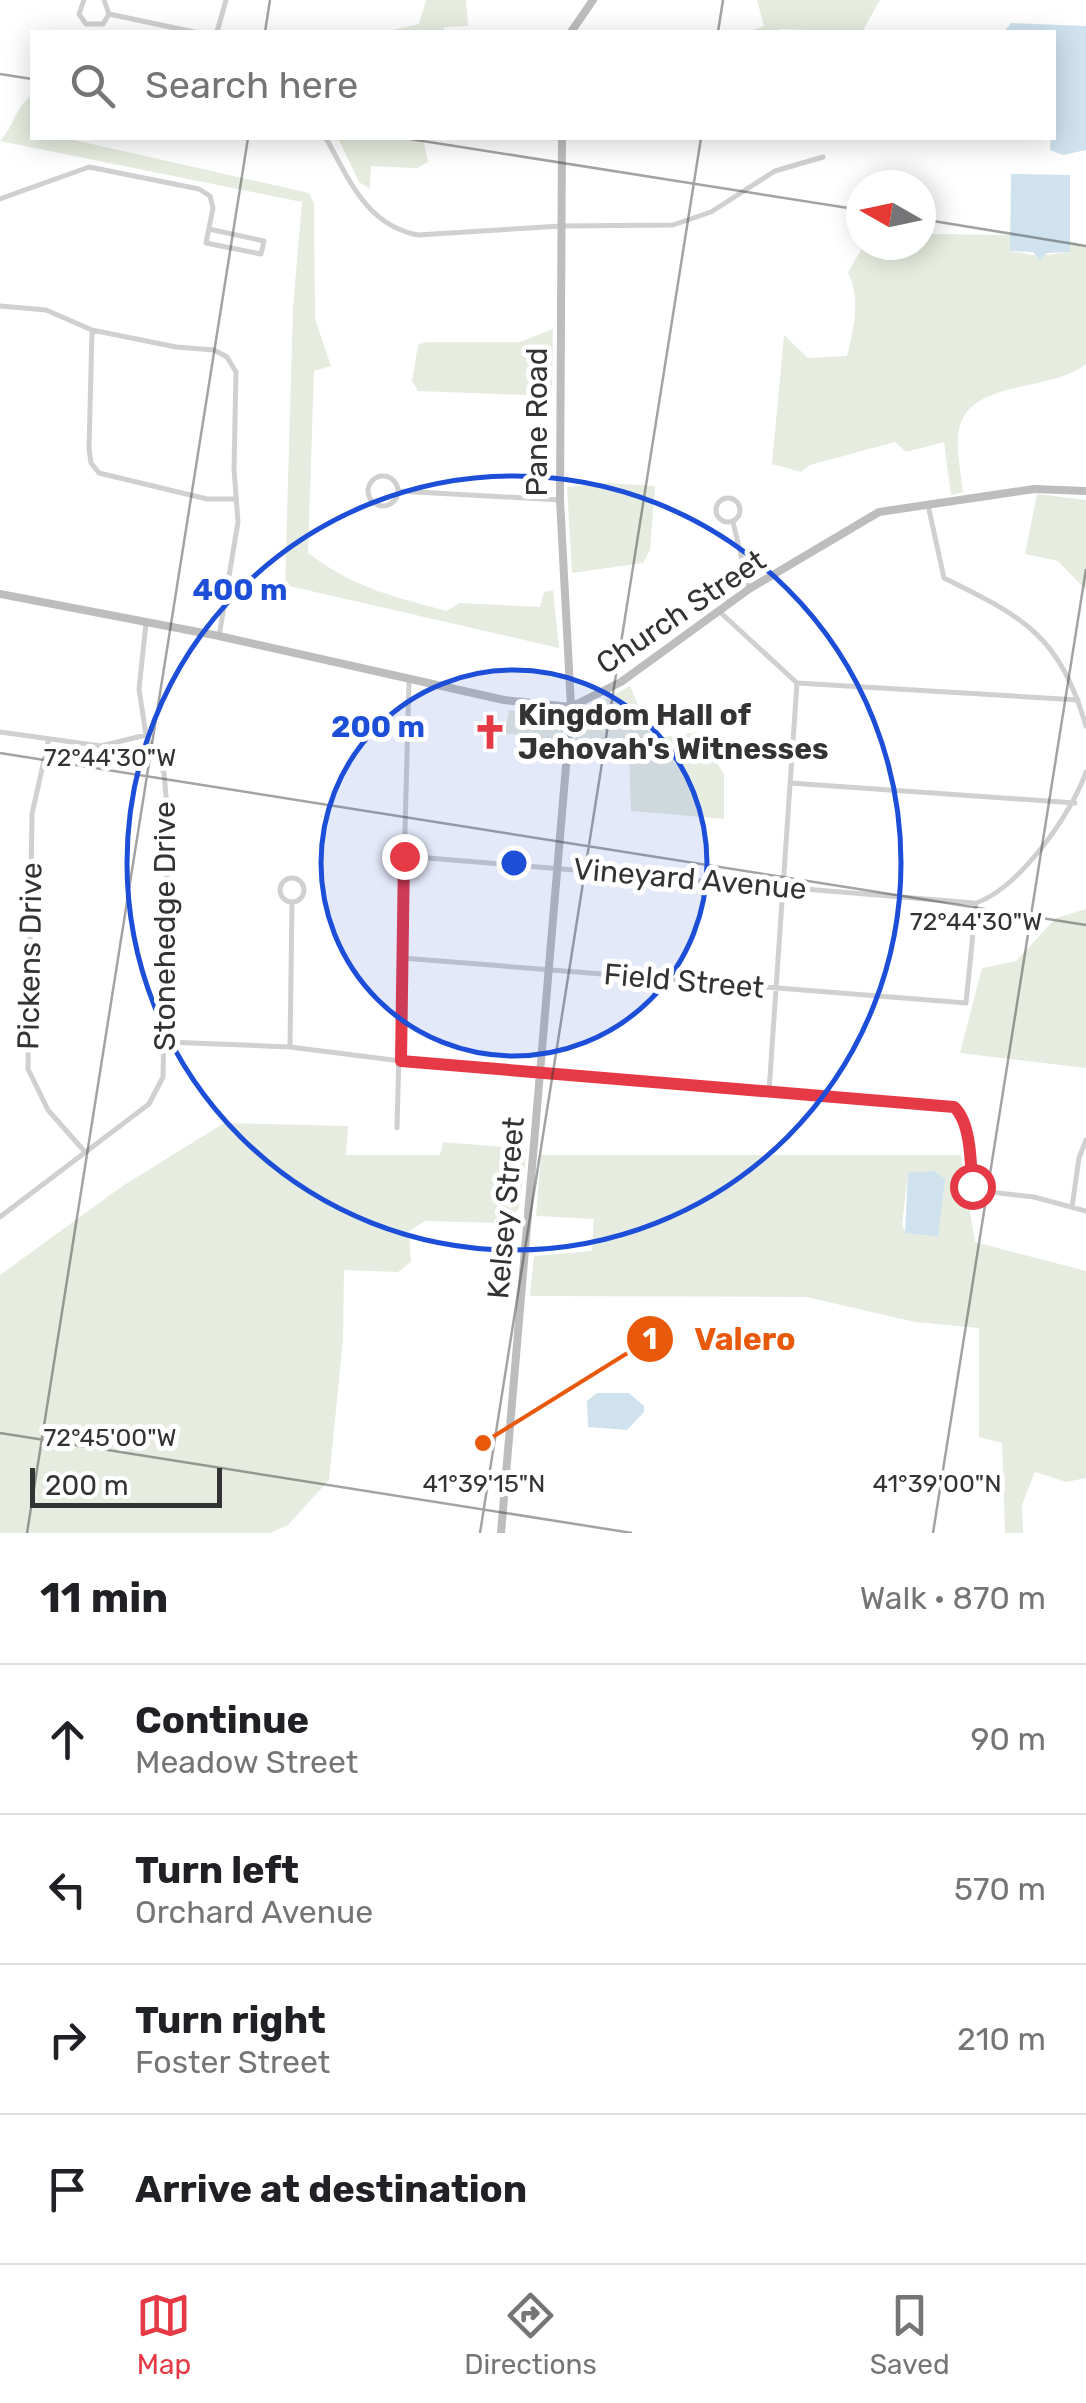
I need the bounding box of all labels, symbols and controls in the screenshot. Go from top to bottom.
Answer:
search box [30,30,1056,140]
icon: search [65,58,120,113]
text: Search here [145,62,358,108]
north arrow [846,170,936,260]
street label: Pane Road [519,348,555,496]
street label: Church Street [590,542,773,682]
text: 400 m [192,572,288,608]
place label: Kingdom Hall of Jehovah's Witnesses [518,697,829,767]
text: 200 m [331,709,425,745]
church icon: Kingdom Hall of Jehovah's Witnesses [471,713,509,751]
text: 72°44'30"W [44,743,176,772]
street label: Stonehedge Drive [147,801,183,1051]
route end [382,834,428,880]
centre of rings [496,845,532,881]
street label: Vineyard Avenue [572,851,808,907]
street label: Pickens Drive [10,862,50,1050]
text: 72°44'30"W [910,907,1042,936]
street label: Field Street [602,956,766,1006]
street label: Kelsey Street [480,1115,532,1301]
route start [950,1164,996,1210]
callout: Valero [625,1308,816,1370]
text: Valero [694,1320,796,1358]
text: 1 [643,1321,657,1357]
text: 72°45'00"W [43,1423,177,1452]
scale bar [30,1463,222,1508]
text: 200 m [45,1469,129,1502]
text: 41°39'15"N [423,1469,546,1498]
text: 41°39'00"N [872,1469,1002,1498]
text: 11 min [40,1573,168,1623]
text: Walk · 870 m [860,1579,1046,1617]
text: Continue [135,1697,309,1743]
icon: ahead [40,1712,95,1767]
text: 90 m [970,1720,1046,1758]
text: Meadow Street [135,1743,358,1781]
text: Turn left [135,1847,299,1893]
icon: left [40,1862,95,1917]
text: 570 m [954,1870,1046,1908]
text: Orchard Avenue [135,1893,373,1931]
text: Turn right [135,1997,326,2043]
icon: right [40,2012,95,2067]
text: 210 m [957,2020,1046,2058]
text: Foster Street [135,2043,330,2081]
icon: arrive [40,2162,95,2217]
text: Arrive at destination [135,2166,527,2212]
tab: Map [136,2288,191,2381]
tab: Directions [464,2288,597,2381]
tab: Saved [870,2288,950,2381]

